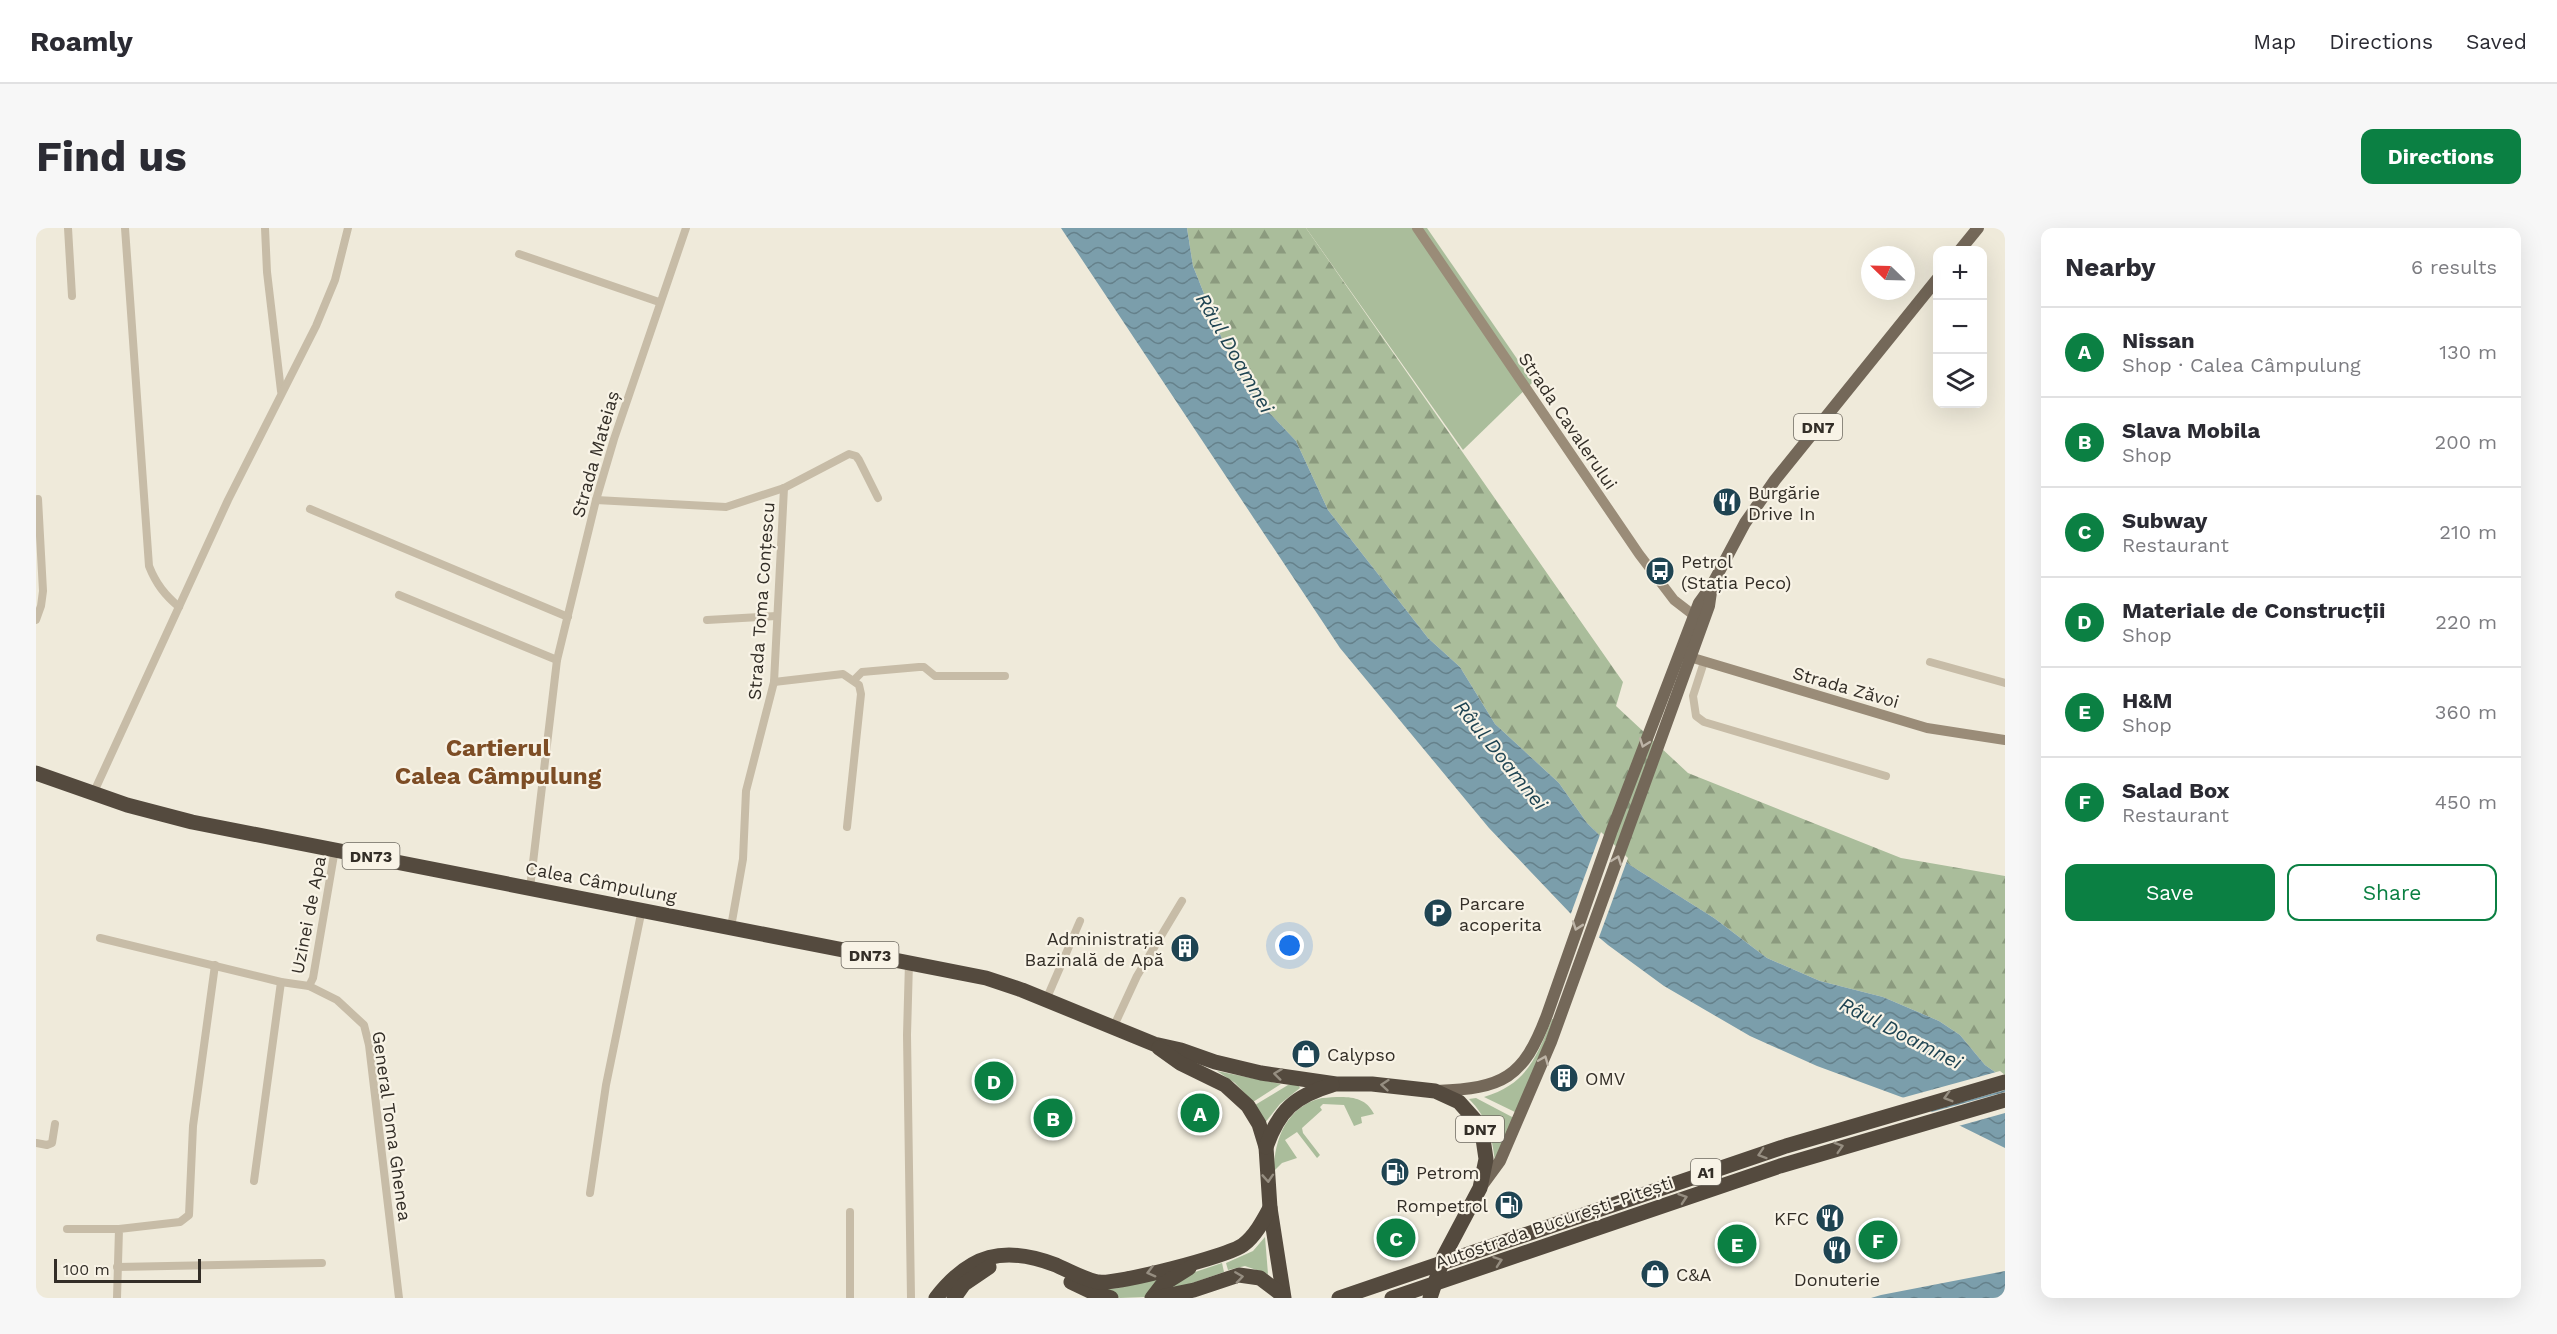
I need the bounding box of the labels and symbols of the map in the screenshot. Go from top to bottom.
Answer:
north arrow [1861,246,1915,300]
water label: Râul Doamnei [1191,289,1279,418]
street label: Strada Cavalerului [1514,348,1622,494]
street label: Strada Mateiaș [567,388,623,520]
road number: DN7 [1794,414,1842,440]
place label: Burgărie Drive In [1748,482,1820,524]
restaurant icon: Burgărie Drive In [1711,486,1743,518]
street label: Strada Toma Conțescu [744,501,778,701]
place label: Petrol (Stația Peco) [1681,551,1791,593]
bus stop icon: Petrol (Stația Peco) [1644,555,1676,587]
street label: Strada Zăvoi [1790,662,1902,712]
water label: Râul Doamnei [1449,695,1553,815]
district label: Cartierul Calea Câmpulung [395,734,602,790]
one-way arrow [1639,737,1652,748]
road number: DN73 [342,843,400,869]
street label: Uzinei de Apa [286,854,330,976]
one-way arrow [1610,855,1623,866]
street label: Calea Câmpulung [524,857,679,907]
place label: Parcare acoperita [1459,893,1542,935]
parking icon: Parcare acoperita [1422,897,1454,929]
one-way arrow [1572,920,1585,931]
place label: Administrația Bazinală de Apă [1024,928,1164,970]
your location [1275,931,1304,960]
building icon: Administrația Bazinală de Apă [1169,932,1201,964]
road number: DN73 [842,942,898,968]
water label: Râul Doamnei [1836,992,1967,1075]
street label: General Toma Ghenea [368,1030,416,1222]
shop icon: Calypso [1290,1038,1322,1070]
place label: Calypso [1327,1044,1395,1065]
one-way arrow [1537,1056,1549,1067]
pin: D [974,1058,1014,1104]
building icon: OMV [1548,1062,1580,1094]
place label: OMV [1585,1068,1626,1089]
one-way arrow [1273,1069,1282,1081]
one-way arrow [1381,1079,1390,1092]
pin: A [1180,1090,1220,1136]
one-way arrow [1944,1090,1954,1103]
pin: B [1034,1096,1072,1140]
road number: DN7 [1456,1116,1504,1142]
one-way arrow [1833,1142,1844,1154]
one-way arrow [1757,1147,1768,1159]
fuel station icon: Petrom [1379,1156,1411,1188]
road number: A1 [1691,1159,1721,1185]
place label: Petrom [1416,1162,1480,1183]
street label: Autostrada București-Pitești [1432,1171,1676,1273]
one-way arrow [1261,1173,1274,1182]
fuel station icon: Rompetrol [1493,1189,1525,1221]
one-way arrow [1677,1193,1688,1205]
place label: Rompetrol [1396,1195,1488,1216]
restaurant icon: KFC [1814,1202,1846,1234]
place label: KFC [1774,1208,1809,1229]
pin: C [1376,1216,1416,1260]
pin: F [1858,1218,1898,1262]
pin: E [1718,1222,1756,1266]
restaurant icon: Donuterie [1821,1234,1853,1266]
scale bar [54,1256,201,1284]
one-way arrow [1492,1256,1503,1269]
shop icon: C&A [1639,1258,1671,1290]
place label: C&A [1676,1264,1712,1285]
one-way arrow [1146,1265,1156,1278]
place label: Donuterie [1794,1269,1880,1290]
one-way arrow [1235,1271,1244,1283]

